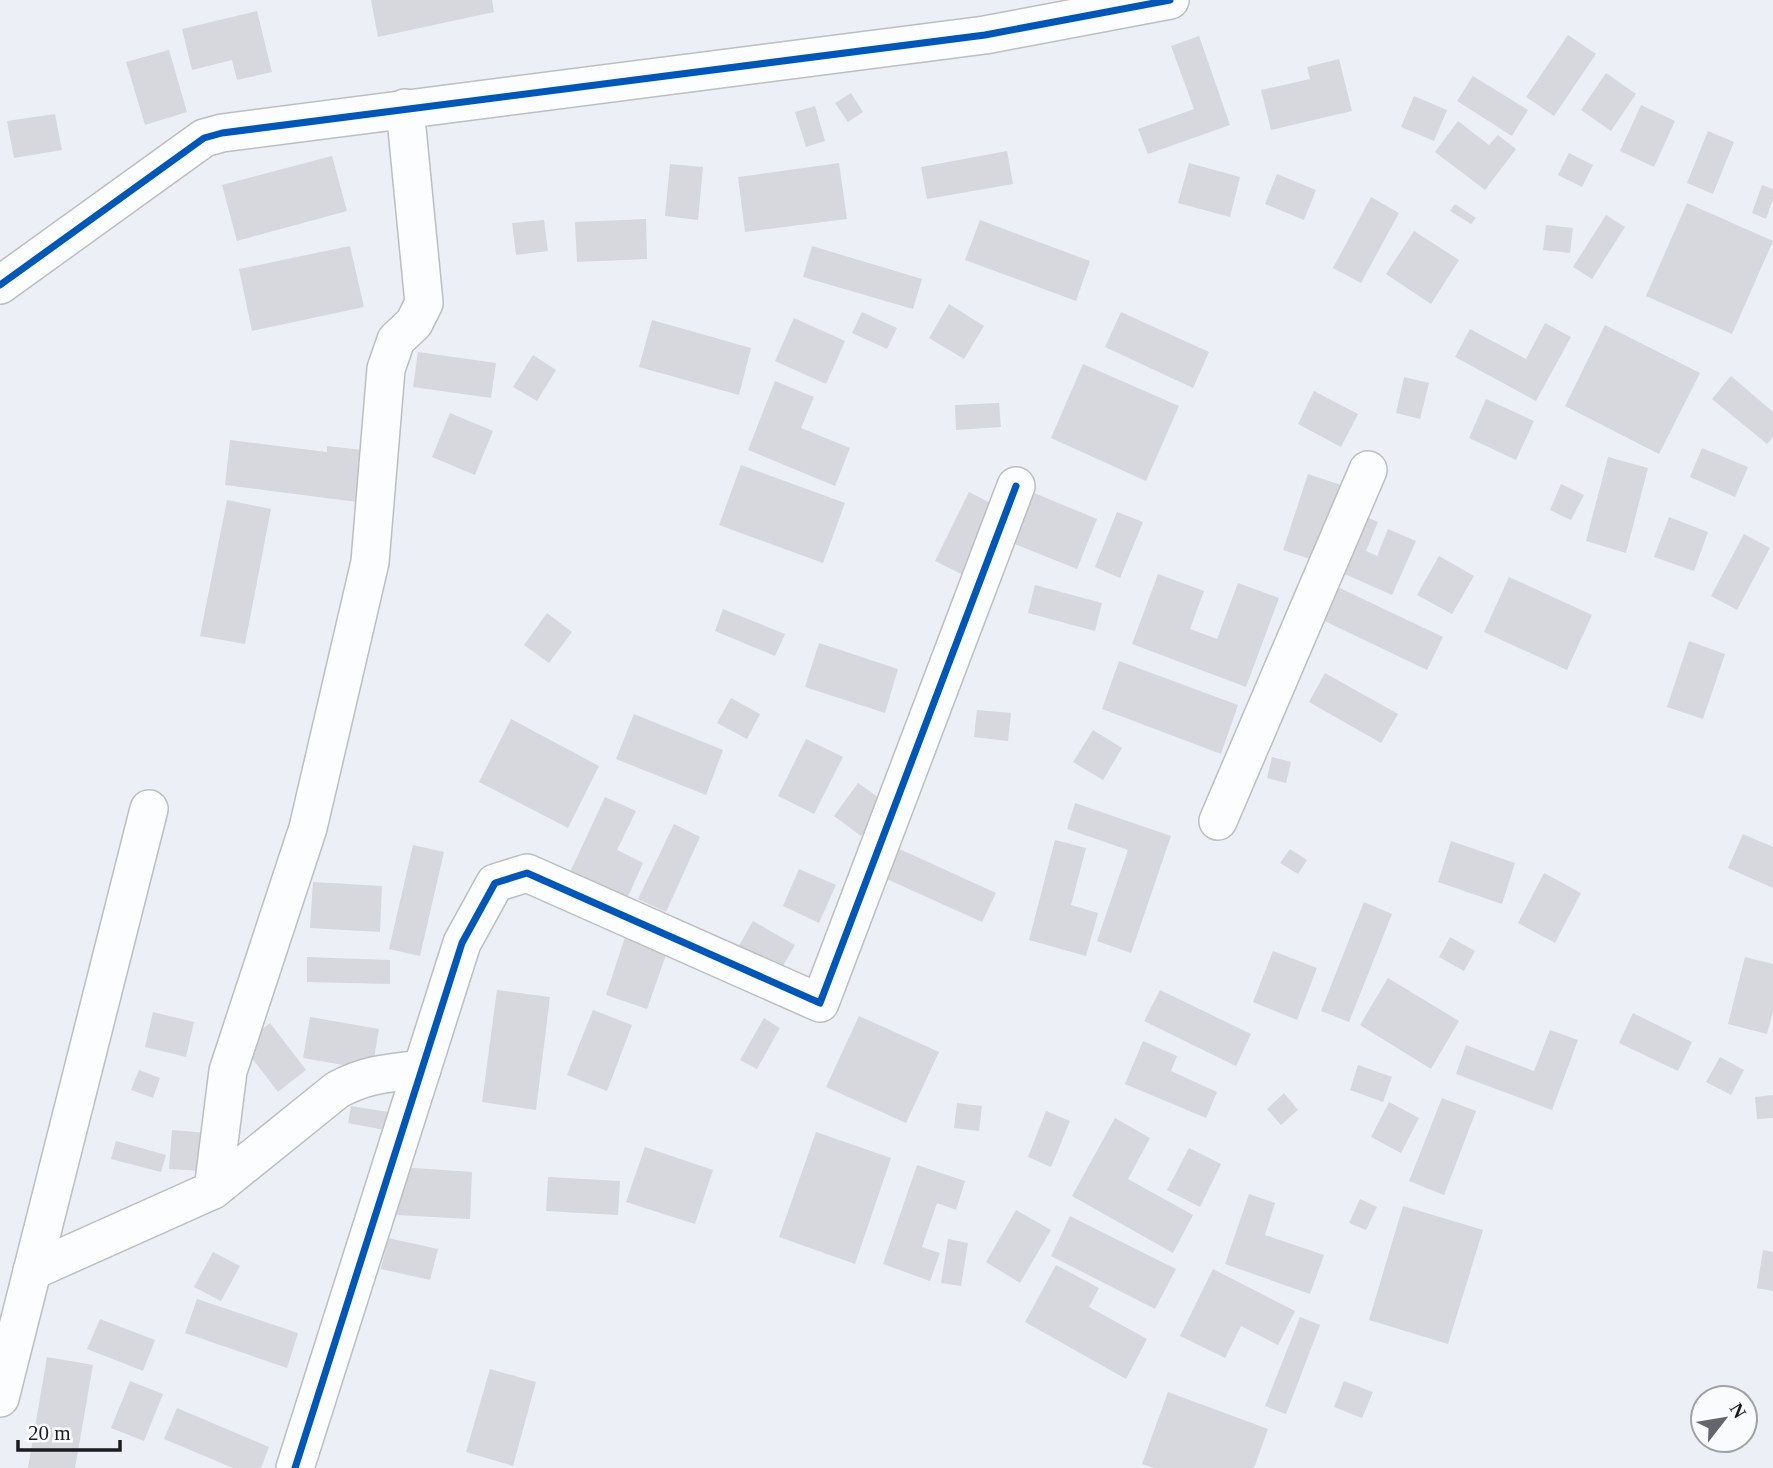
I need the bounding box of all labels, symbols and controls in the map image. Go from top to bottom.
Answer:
north arrow [1689,1384,1759,1454]
text: N [1726,1399,1751,1422]
scale bar [18,1408,119,1452]
text: 20 m [28,1421,71,1445]

